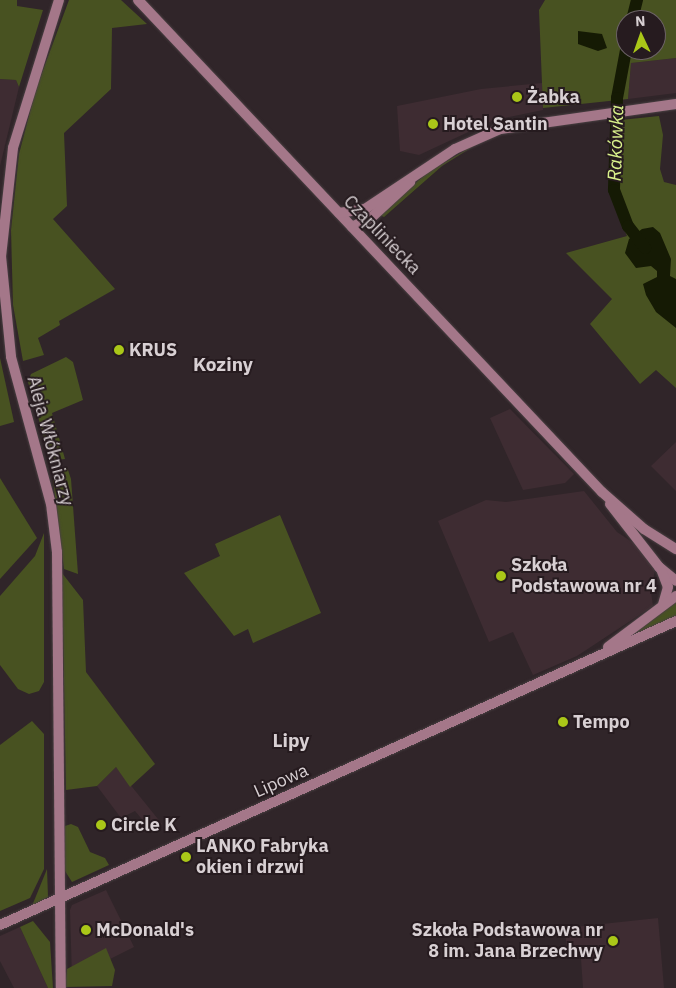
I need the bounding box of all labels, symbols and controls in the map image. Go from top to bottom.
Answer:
north arrow [616,10,666,60]
text: N [635,12,646,30]
place label: Żabka [527,86,580,108]
marker: Żabka [511,91,523,103]
water label: Rakówka [603,104,629,182]
place label: Hotel Santin [443,113,548,135]
marker: Hotel Santin [427,118,439,130]
street label: Czapliniecka [339,191,425,279]
place label: KRUS [129,339,177,361]
marker: KRUS [113,344,125,356]
district label: Koziny [193,354,253,376]
street label: Aleja Włókniarzy [22,374,78,508]
place label: Szkoła Podstawowa nr 4 [511,555,657,598]
marker: Szkoła Podstawowa nr 4 [495,570,507,582]
place label: Tempo [573,711,630,733]
marker: Tempo [557,716,569,728]
district label: Lipy [272,730,310,752]
street label: Lipowa [250,759,312,803]
place label: Circle K [111,814,177,836]
marker: Circle K [95,819,107,831]
place label: LANKO Fabryka okien i drzwi [196,836,329,879]
marker: LANKO Fabryka okien i drzwi [180,851,192,863]
place label: McDonald's [96,919,194,941]
place label: Szkoła Podstawowa nr 8 im. Jana Brzechwy [411,920,603,962]
marker: McDonald's [80,924,92,936]
marker: Szkoła Podstawowa nr 8 im. Jana Brzechwy [607,935,619,947]

